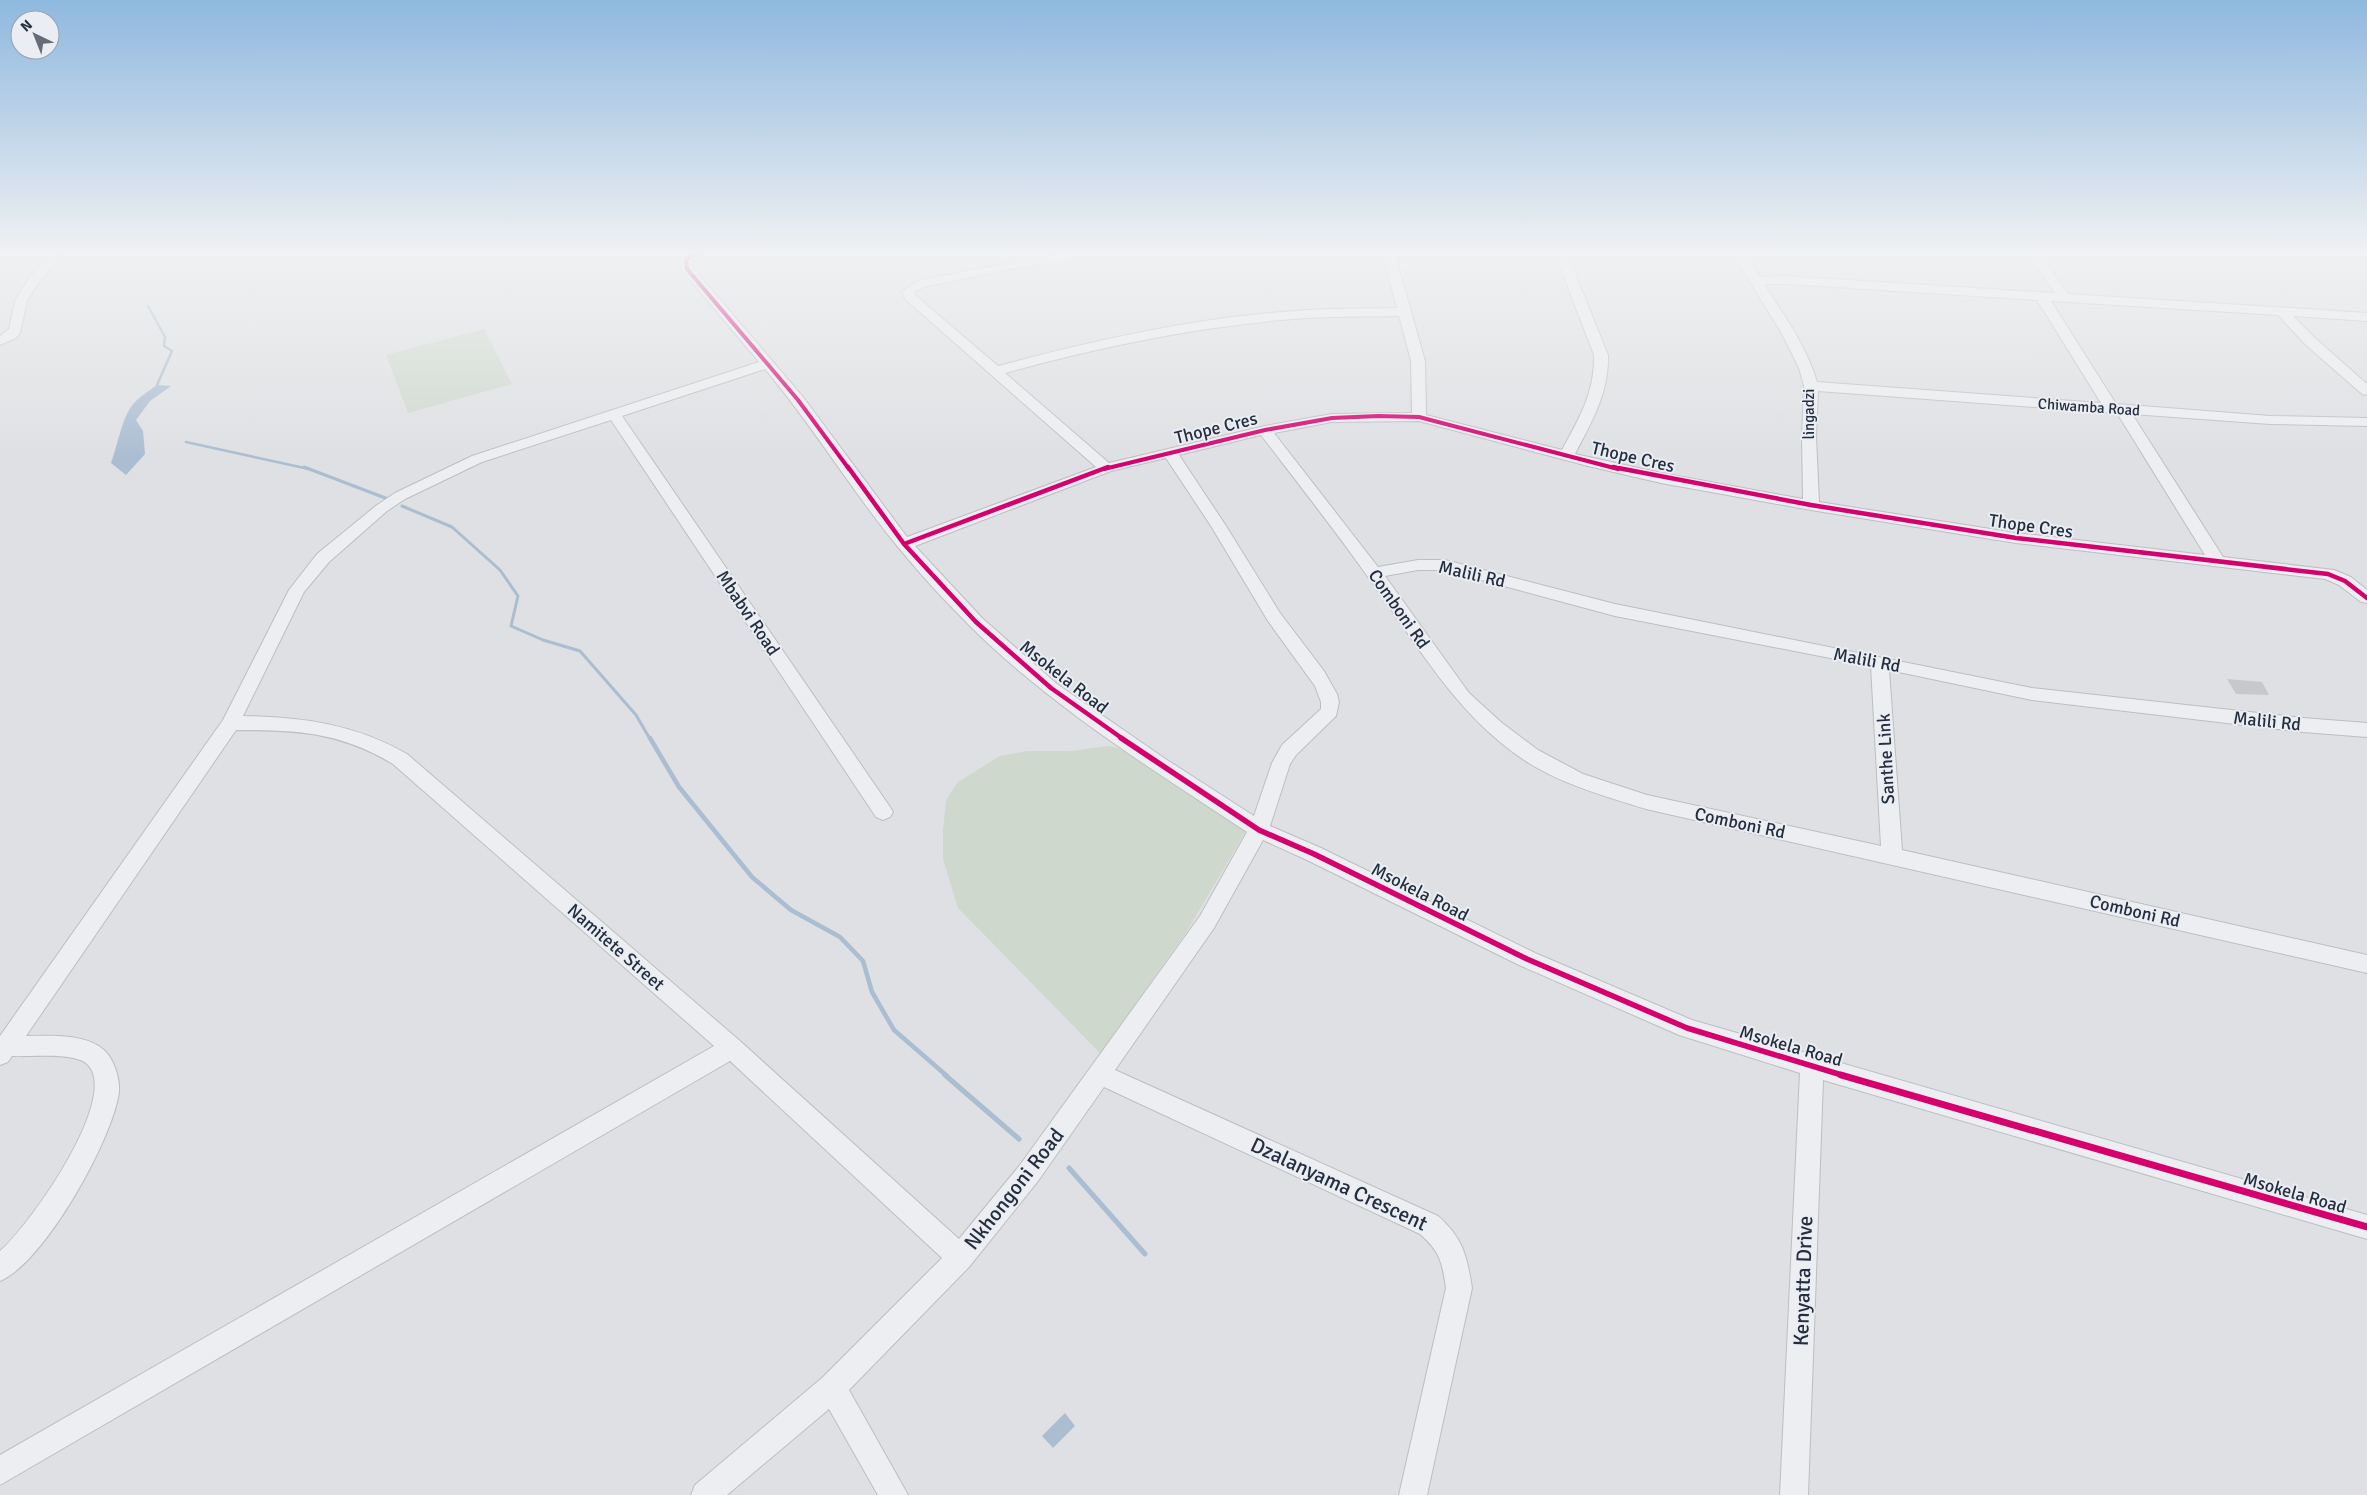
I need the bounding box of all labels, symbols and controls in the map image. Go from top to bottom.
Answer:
north arrow [10,10,60,60]
text: N [17,16,36,35]
street label: lingadzi [1800,389,1818,439]
street label: Chiwamba Road [2037,394,2141,420]
street label: Thope Cres [1172,407,1260,449]
street label: Thope Cres [1589,437,1677,477]
street label: Thope Cres [1988,509,2075,543]
street label: Malili Rd [1436,556,1508,592]
street label: Comboni Rd [1364,565,1434,653]
street label: Mbabvi Road [711,566,785,660]
street label: Msokela Road [1015,636,1113,718]
street label: Malili Rd [1832,643,1902,677]
street label: Malili Rd [2232,707,2302,735]
street label: Santhe Link [1873,713,1899,805]
street label: Comboni Rd [1693,803,1787,843]
street label: Msokela Road [1368,858,1472,926]
street label: Comboni Rd [2088,890,2182,932]
street label: Namitete Street [563,899,669,995]
street label: Msokela Road [1737,1021,1845,1071]
street label: Nkhongoni Road [958,1123,1070,1255]
street label: Dzalanyama Crescent [1246,1132,1432,1236]
street label: Msokela Road [2241,1168,2349,1218]
street label: Kenyatta Drive [1788,1215,1818,1347]

